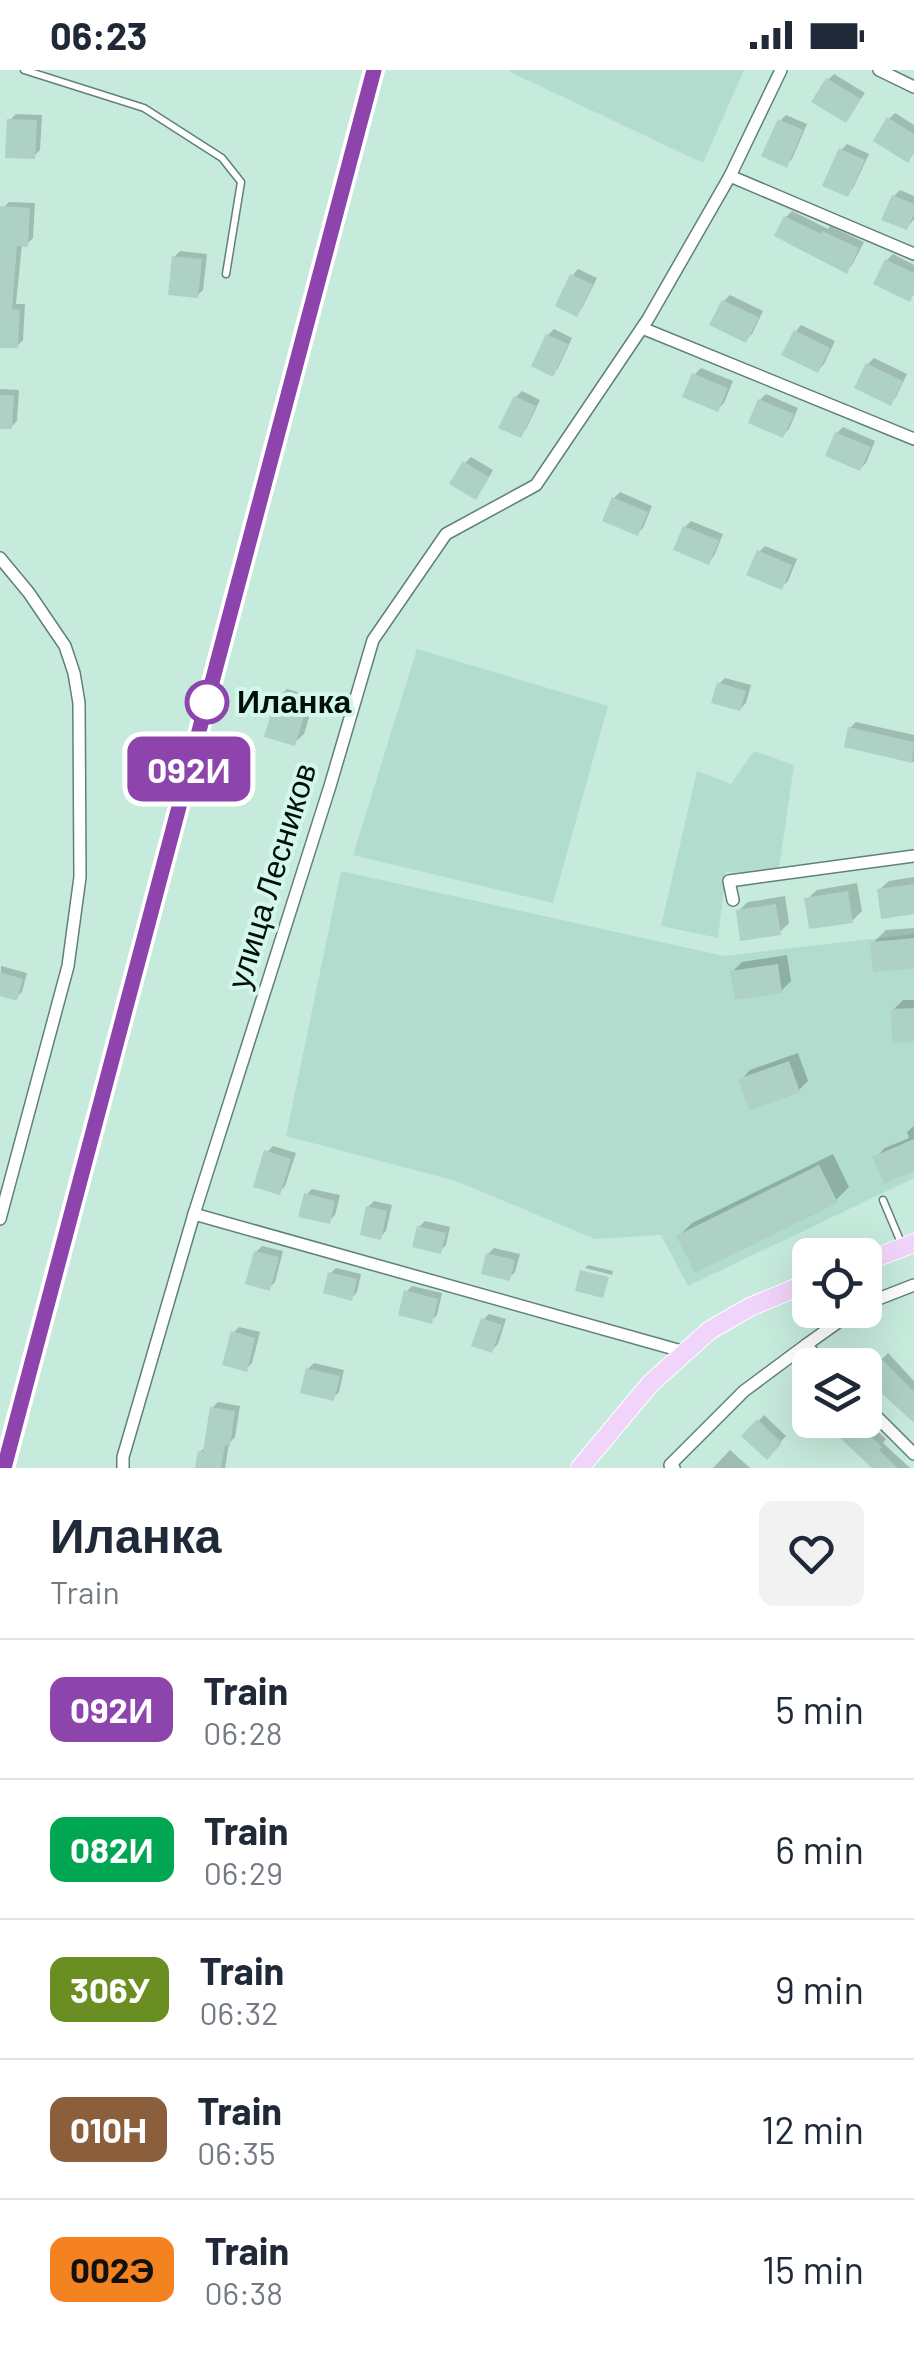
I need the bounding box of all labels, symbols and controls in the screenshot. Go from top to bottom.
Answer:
text: 06:23 [50,12,147,58]
marker: Иланка [186,681,228,723]
place label: Иланка [237,681,351,719]
line badge: 092И [119,736,259,802]
text: 092И [147,748,231,790]
street label: улица Лесников [218,758,323,993]
map controls [792,1238,882,1438]
button: locate [792,1238,882,1328]
button: layers [792,1348,882,1438]
button: heart [759,1501,864,1606]
text: Иланка [50,1505,221,1563]
text: Train [50,1572,120,1610]
text: Train [203,1667,288,1713]
text: 5 min [775,1686,864,1732]
text: 092И [70,1688,153,1730]
text: 06:28 [203,1713,283,1751]
text: Train [204,1807,289,1853]
text: 6 min [775,1826,864,1872]
text: 082И [70,1828,154,1870]
text: 06:29 [204,1853,283,1891]
text: Train [199,1947,284,1993]
text: 9 min [775,1966,864,2012]
text: 306У [70,1968,149,2010]
text: 06:32 [199,1993,278,2031]
text: Train [197,2087,282,2133]
text: 12 min [761,2106,864,2152]
text: 010Н [70,2108,147,2150]
text: 06:35 [197,2133,276,2171]
text: Train [204,2227,289,2273]
text: 15 min [762,2246,864,2292]
text: 002Э [70,2248,154,2290]
text: 06:38 [204,2273,283,2311]

